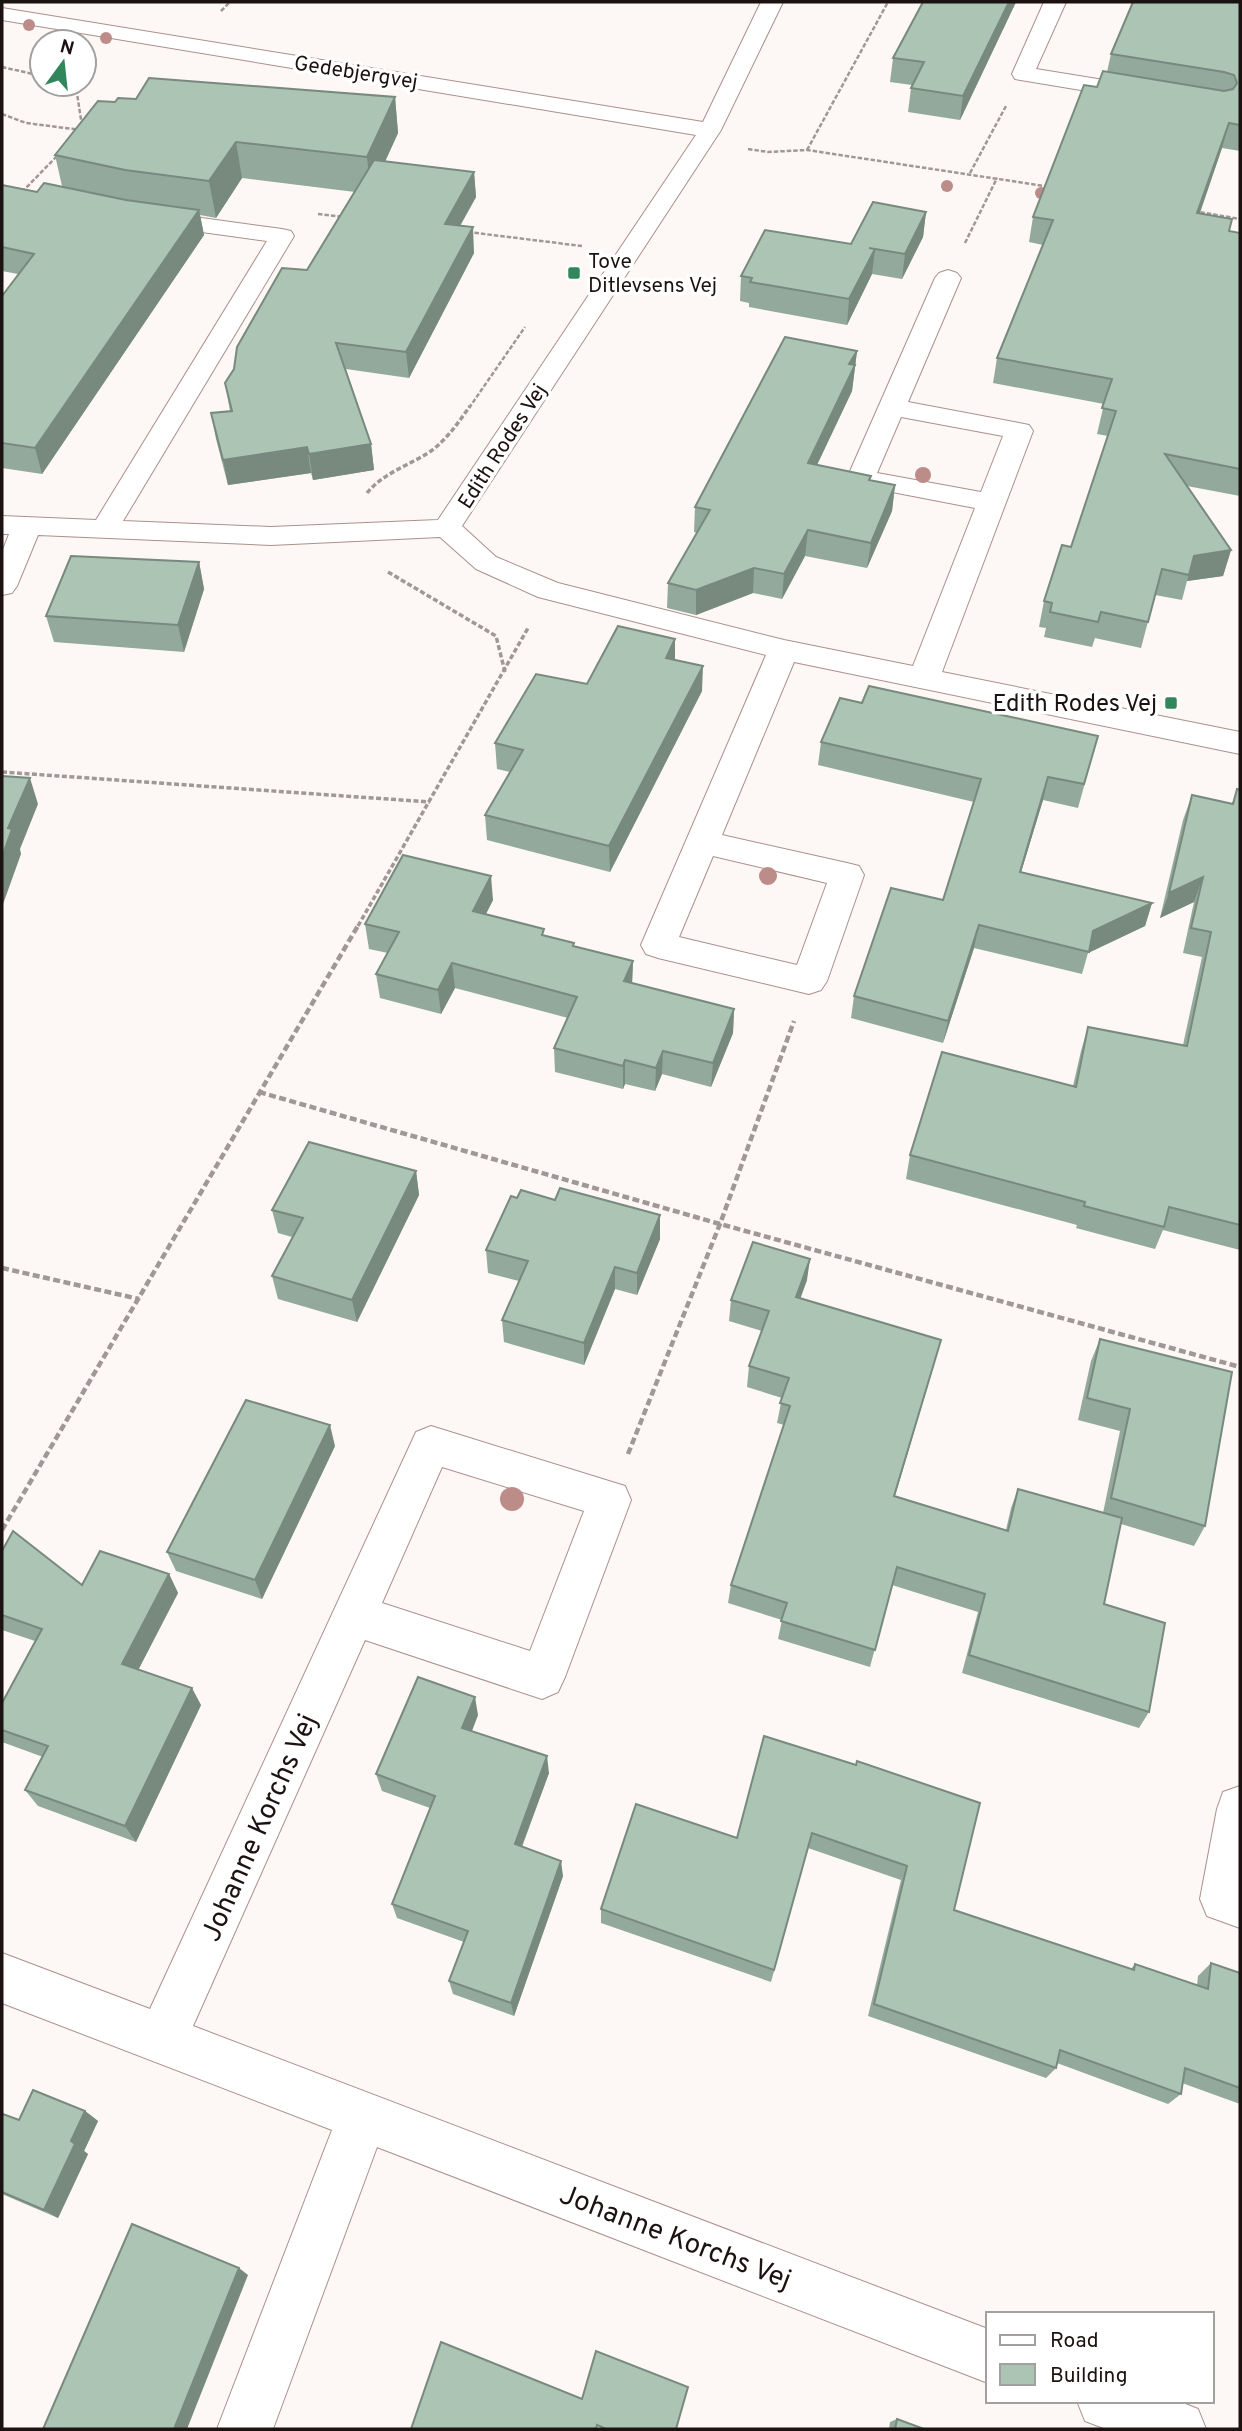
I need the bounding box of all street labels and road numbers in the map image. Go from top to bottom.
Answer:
street label: Gedebjergvej [292,50,420,97]
street label: Edith Rodes Vej [453,379,554,515]
street label: Johanne Korchs Vej [194,1709,327,1948]
street label: Johanne Korchs Vej [554,2178,796,2300]

